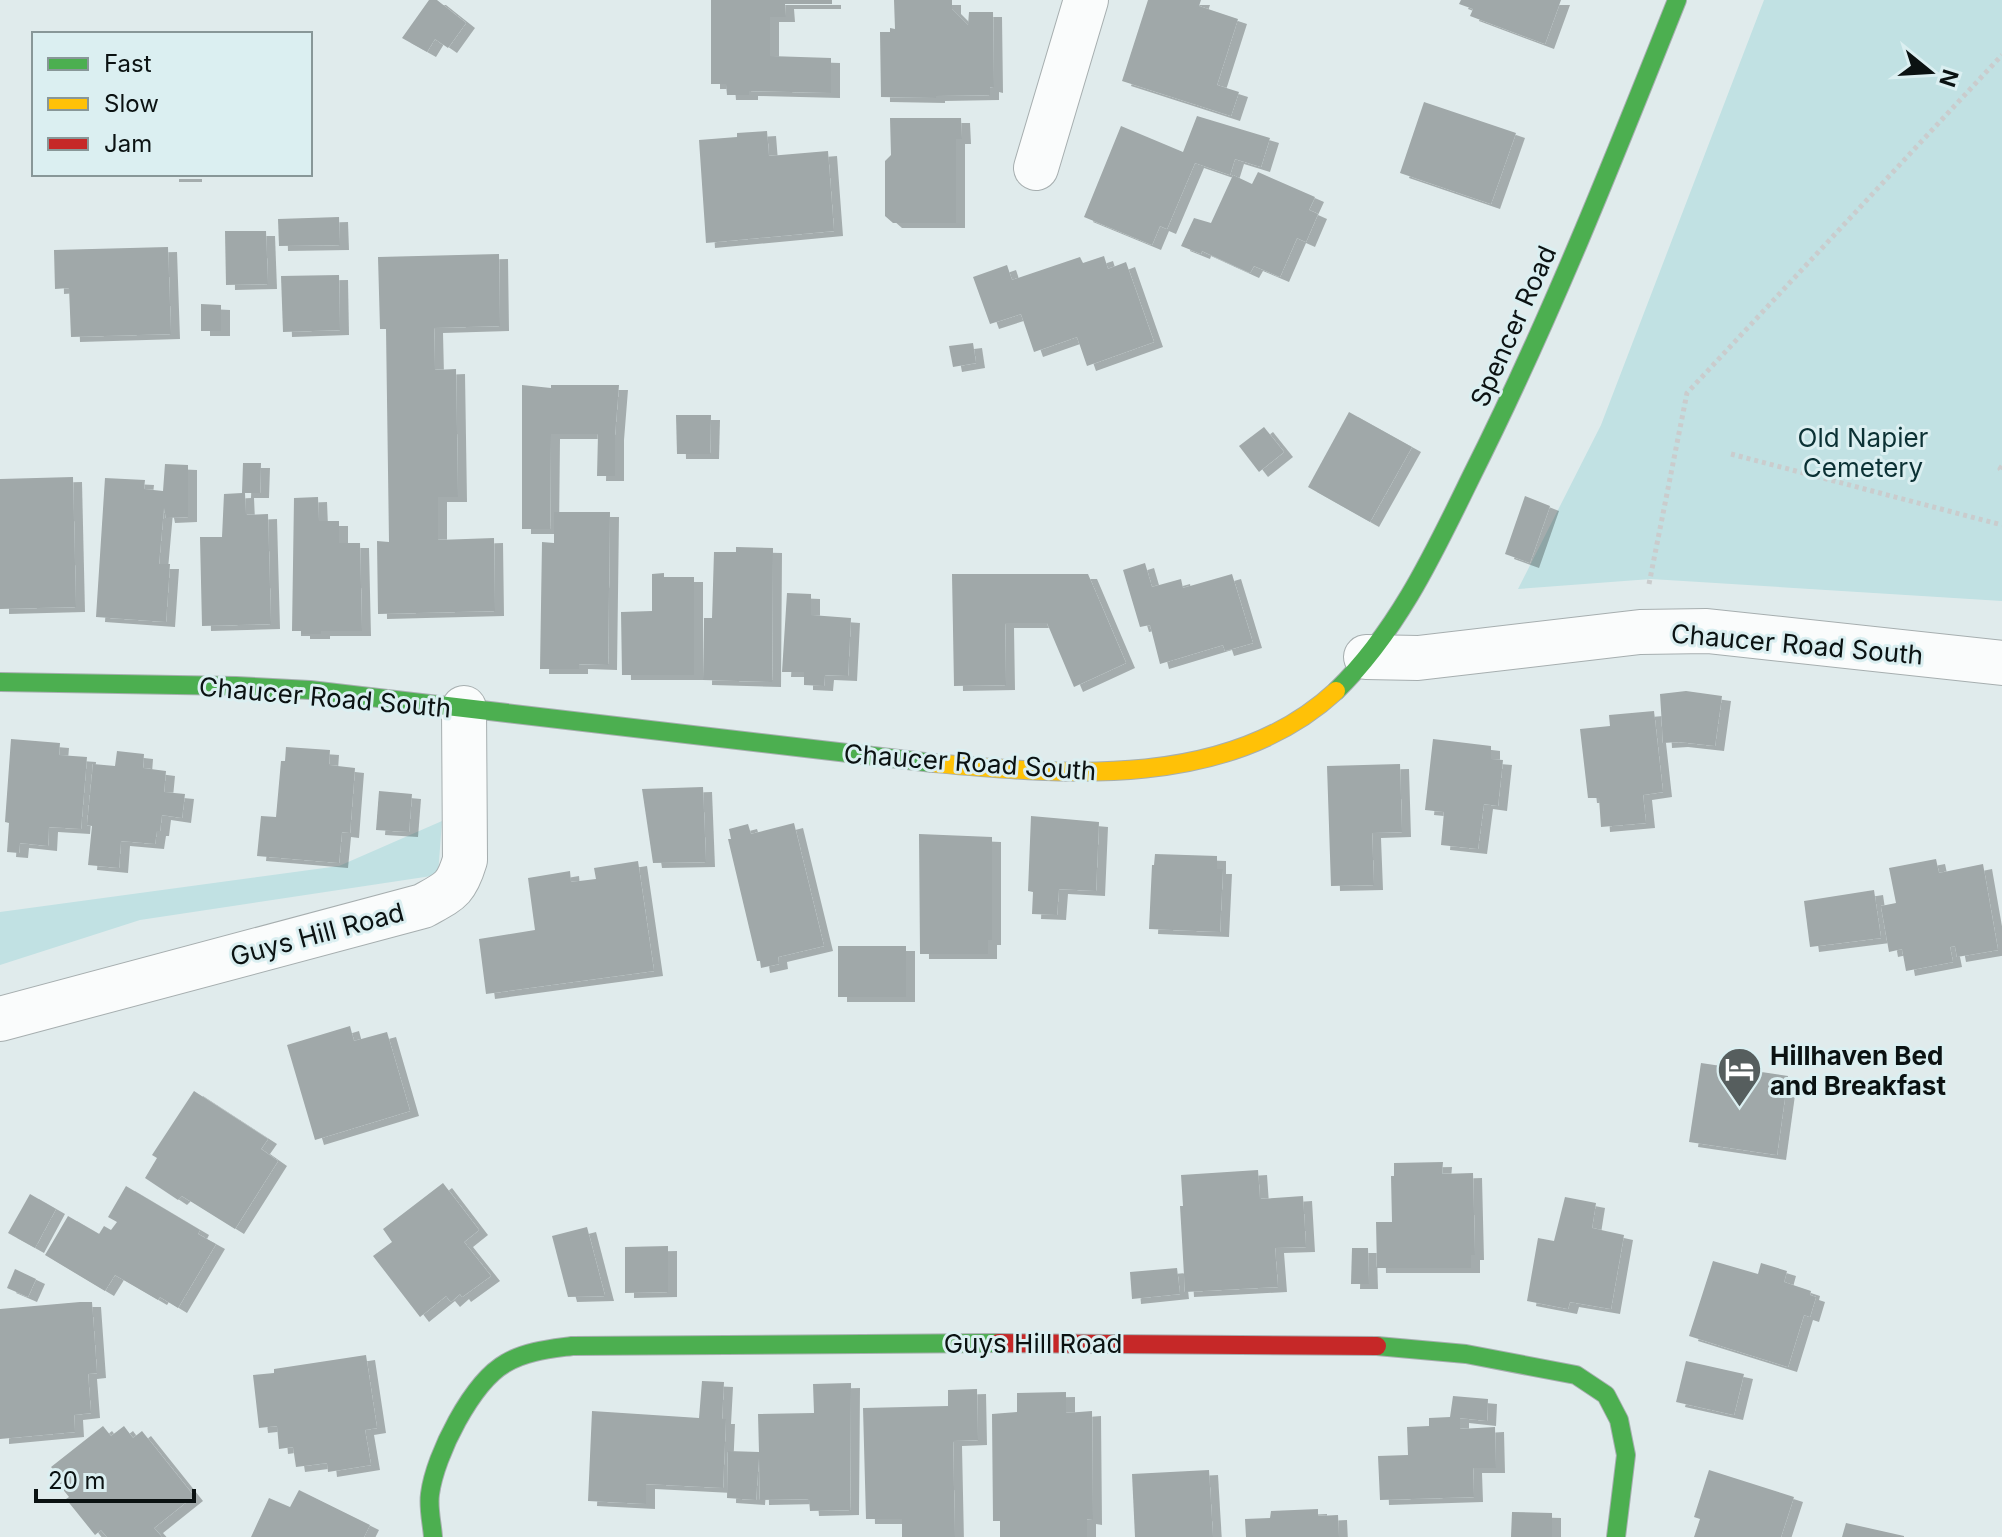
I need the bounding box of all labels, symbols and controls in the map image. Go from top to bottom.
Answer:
legend [32,32,312,176]
north arrow [1890,32,1970,112]
text: Fast [104,49,152,78]
text: N [1934,66,1964,90]
text: Slow [104,89,159,118]
text: Jam [104,129,152,158]
street label: Spencer Road [1464,241,1562,411]
park label: Old Napier Cemetery [1798,422,1929,483]
street label: Chaucer Road South [1670,618,1924,670]
street label: Chaucer Road South [198,671,452,723]
street label: Chaucer Road South [843,738,1097,786]
street label: Guys Hill Road [227,896,407,972]
place label: Hillhaven Bed and Breakfast [1770,1040,1946,1101]
hotel icon: Hillhaven Bed and Breakfast [1715,1046,1763,1109]
street label: Guys Hill Road [944,1328,1122,1359]
scale bar [36,1453,194,1503]
text: 20 m [48,1466,106,1495]

